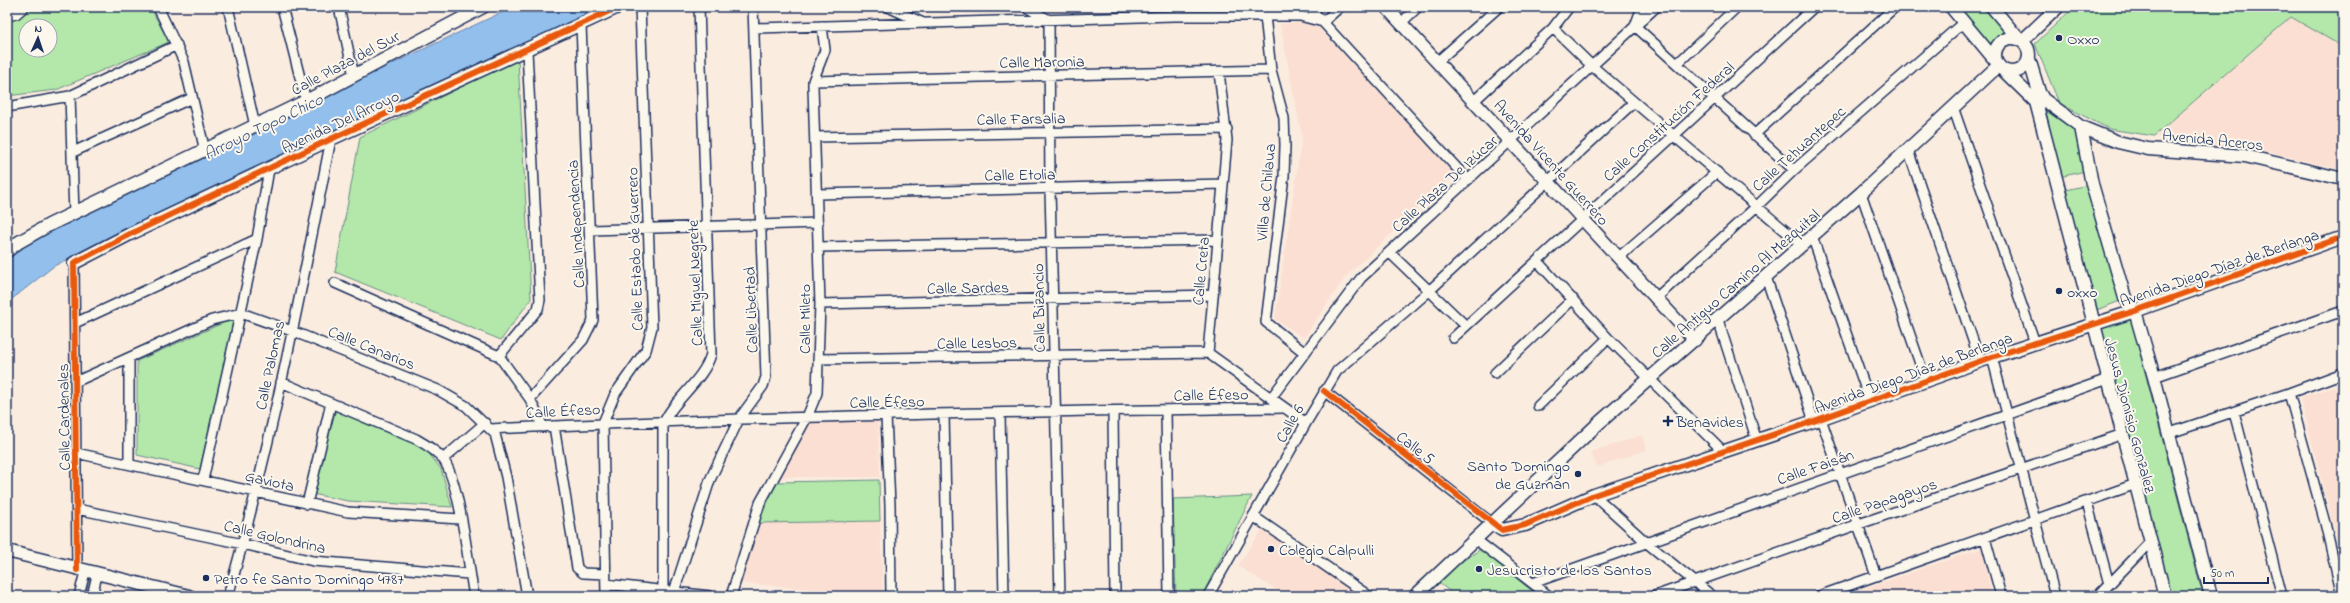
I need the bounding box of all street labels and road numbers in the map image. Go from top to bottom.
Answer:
street label: Calle Plaza del Sur [287,25,405,103]
street label: Calle Maronia [999,50,1085,76]
street label: Calle Constitución Federal [1598,56,1741,188]
street label: Avenida Del Arroyo [278,85,404,161]
street label: Avenida Vicente Guerrero [1487,95,1614,232]
street label: Calle Tehuantepec [1747,100,1852,198]
street label: Calle Farsalia [976,107,1066,133]
street label: Avenida Aceros [2161,124,2265,158]
street label: Calle Plaza De Izúcar [1387,130,1504,239]
street label: Villa de Chilaua [1251,142,1283,243]
street label: Calle Independencia [562,159,592,289]
street label: Calle Etolia [984,163,1056,189]
street label: Calle Estado de Guerrero [621,167,651,331]
street label: Calle Antiguo Camino Al Mezquital [1647,204,1826,365]
street label: Calle Miguel Negrete [682,218,710,347]
street label: Avenida Diego Díaz de Berlanga [2117,223,2323,314]
street label: Calle Creta [1187,236,1217,307]
street label: Calle Bizancio [1027,263,1053,353]
street label: Calle Libertad [738,266,765,354]
street label: Calle Sardes [927,276,1009,302]
street label: Calle Mileto [794,284,818,354]
street label: Calle Palomas [250,318,292,412]
street label: Calle Canarios [324,320,419,377]
street label: Avenida Diego Díaz de Berlanga [1811,327,2016,421]
street label: Calle Lesbos [937,331,1017,357]
street label: Jesus Dionisio Gonzalez [2097,335,2161,496]
street label: Calle Cardenales [52,363,78,471]
street label: Calle Éfeso [1173,383,1249,409]
street label: Calle Éfeso [849,390,925,416]
street label: Calle Éfeso [525,398,601,426]
street label: Calle 6 [1270,400,1311,448]
street label: Calle 5 [1390,426,1439,471]
street label: Calle Faisán [1774,443,1857,492]
street label: Gaviota [242,465,297,499]
street label: Calle Papagayos [1829,473,1941,531]
street label: Calle Golondrina [221,515,328,561]

